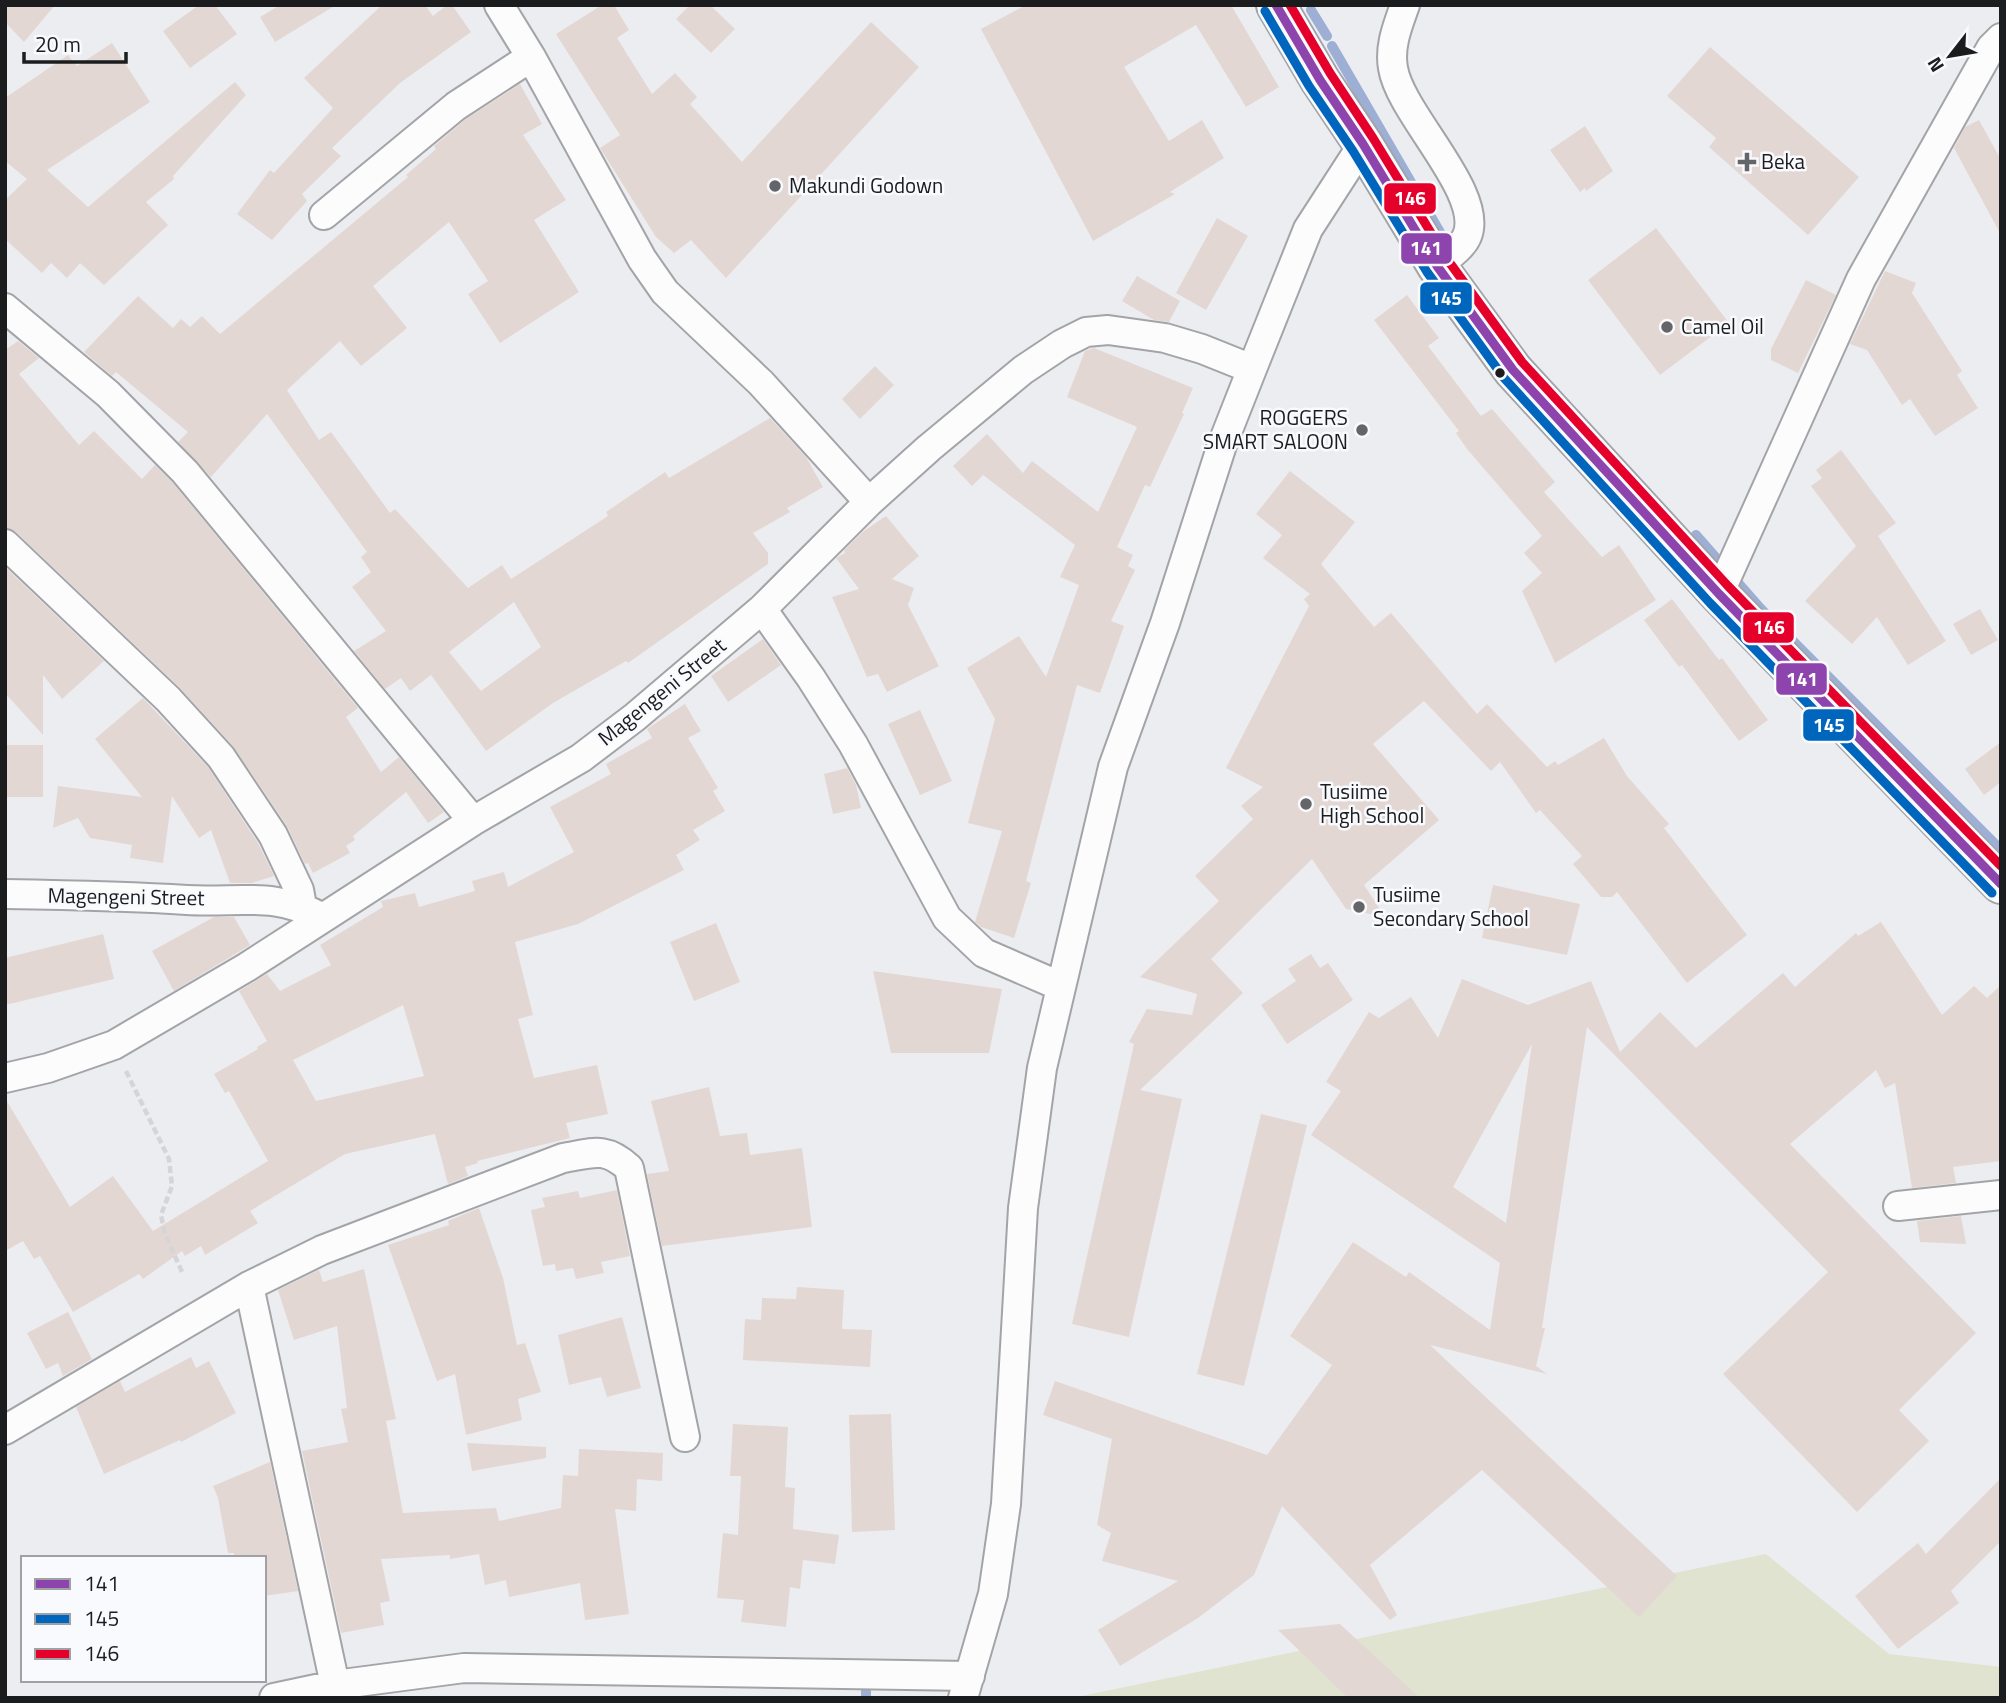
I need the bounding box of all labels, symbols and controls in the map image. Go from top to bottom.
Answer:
scale bar [24,21,126,65]
north arrow [1915,21,1985,91]
text: 20 m [35,28,81,60]
text: N [1919,52,1951,78]
place label: Beka [1761,145,1806,177]
marker: Beka [1739,154,1755,170]
place label: Makundi Godown [789,169,943,201]
marker: Makundi Godown [767,178,783,194]
line badge: 146 [1383,182,1437,215]
text: 146 [1394,183,1426,212]
line badge: 141 [1400,232,1453,265]
text: 141 [1410,233,1442,262]
line badge: 145 [1419,281,1473,315]
text: 145 [1430,283,1462,312]
place label: Camel Oil [1681,310,1764,342]
marker: Camel Oil [1659,319,1675,335]
unlabelled marker [1493,366,1507,380]
place label: ROGGERS SMART SALOON [1203,401,1348,457]
marker: ROGGERS SMART SALOON [1354,422,1370,438]
line badge: 146 [1742,611,1795,644]
text: 146 [1753,612,1785,641]
street label: Magengeni Street [590,629,733,753]
line badge: 141 [1775,662,1828,696]
text: 141 [1786,664,1818,693]
line badge: 145 [1802,708,1855,742]
text: 145 [1813,710,1845,739]
place label: Tusiime High School [1320,775,1424,831]
marker: Tusiime High School [1298,796,1314,812]
place label: Tusiime Secondary School [1373,878,1529,934]
street label: Magengeni Street [47,879,205,913]
marker: Tusiime Secondary School [1351,899,1367,915]
legend [21,1556,266,1682]
text: 141 [84,1567,119,1599]
text: 145 [84,1602,119,1634]
text: 146 [84,1637,119,1669]

